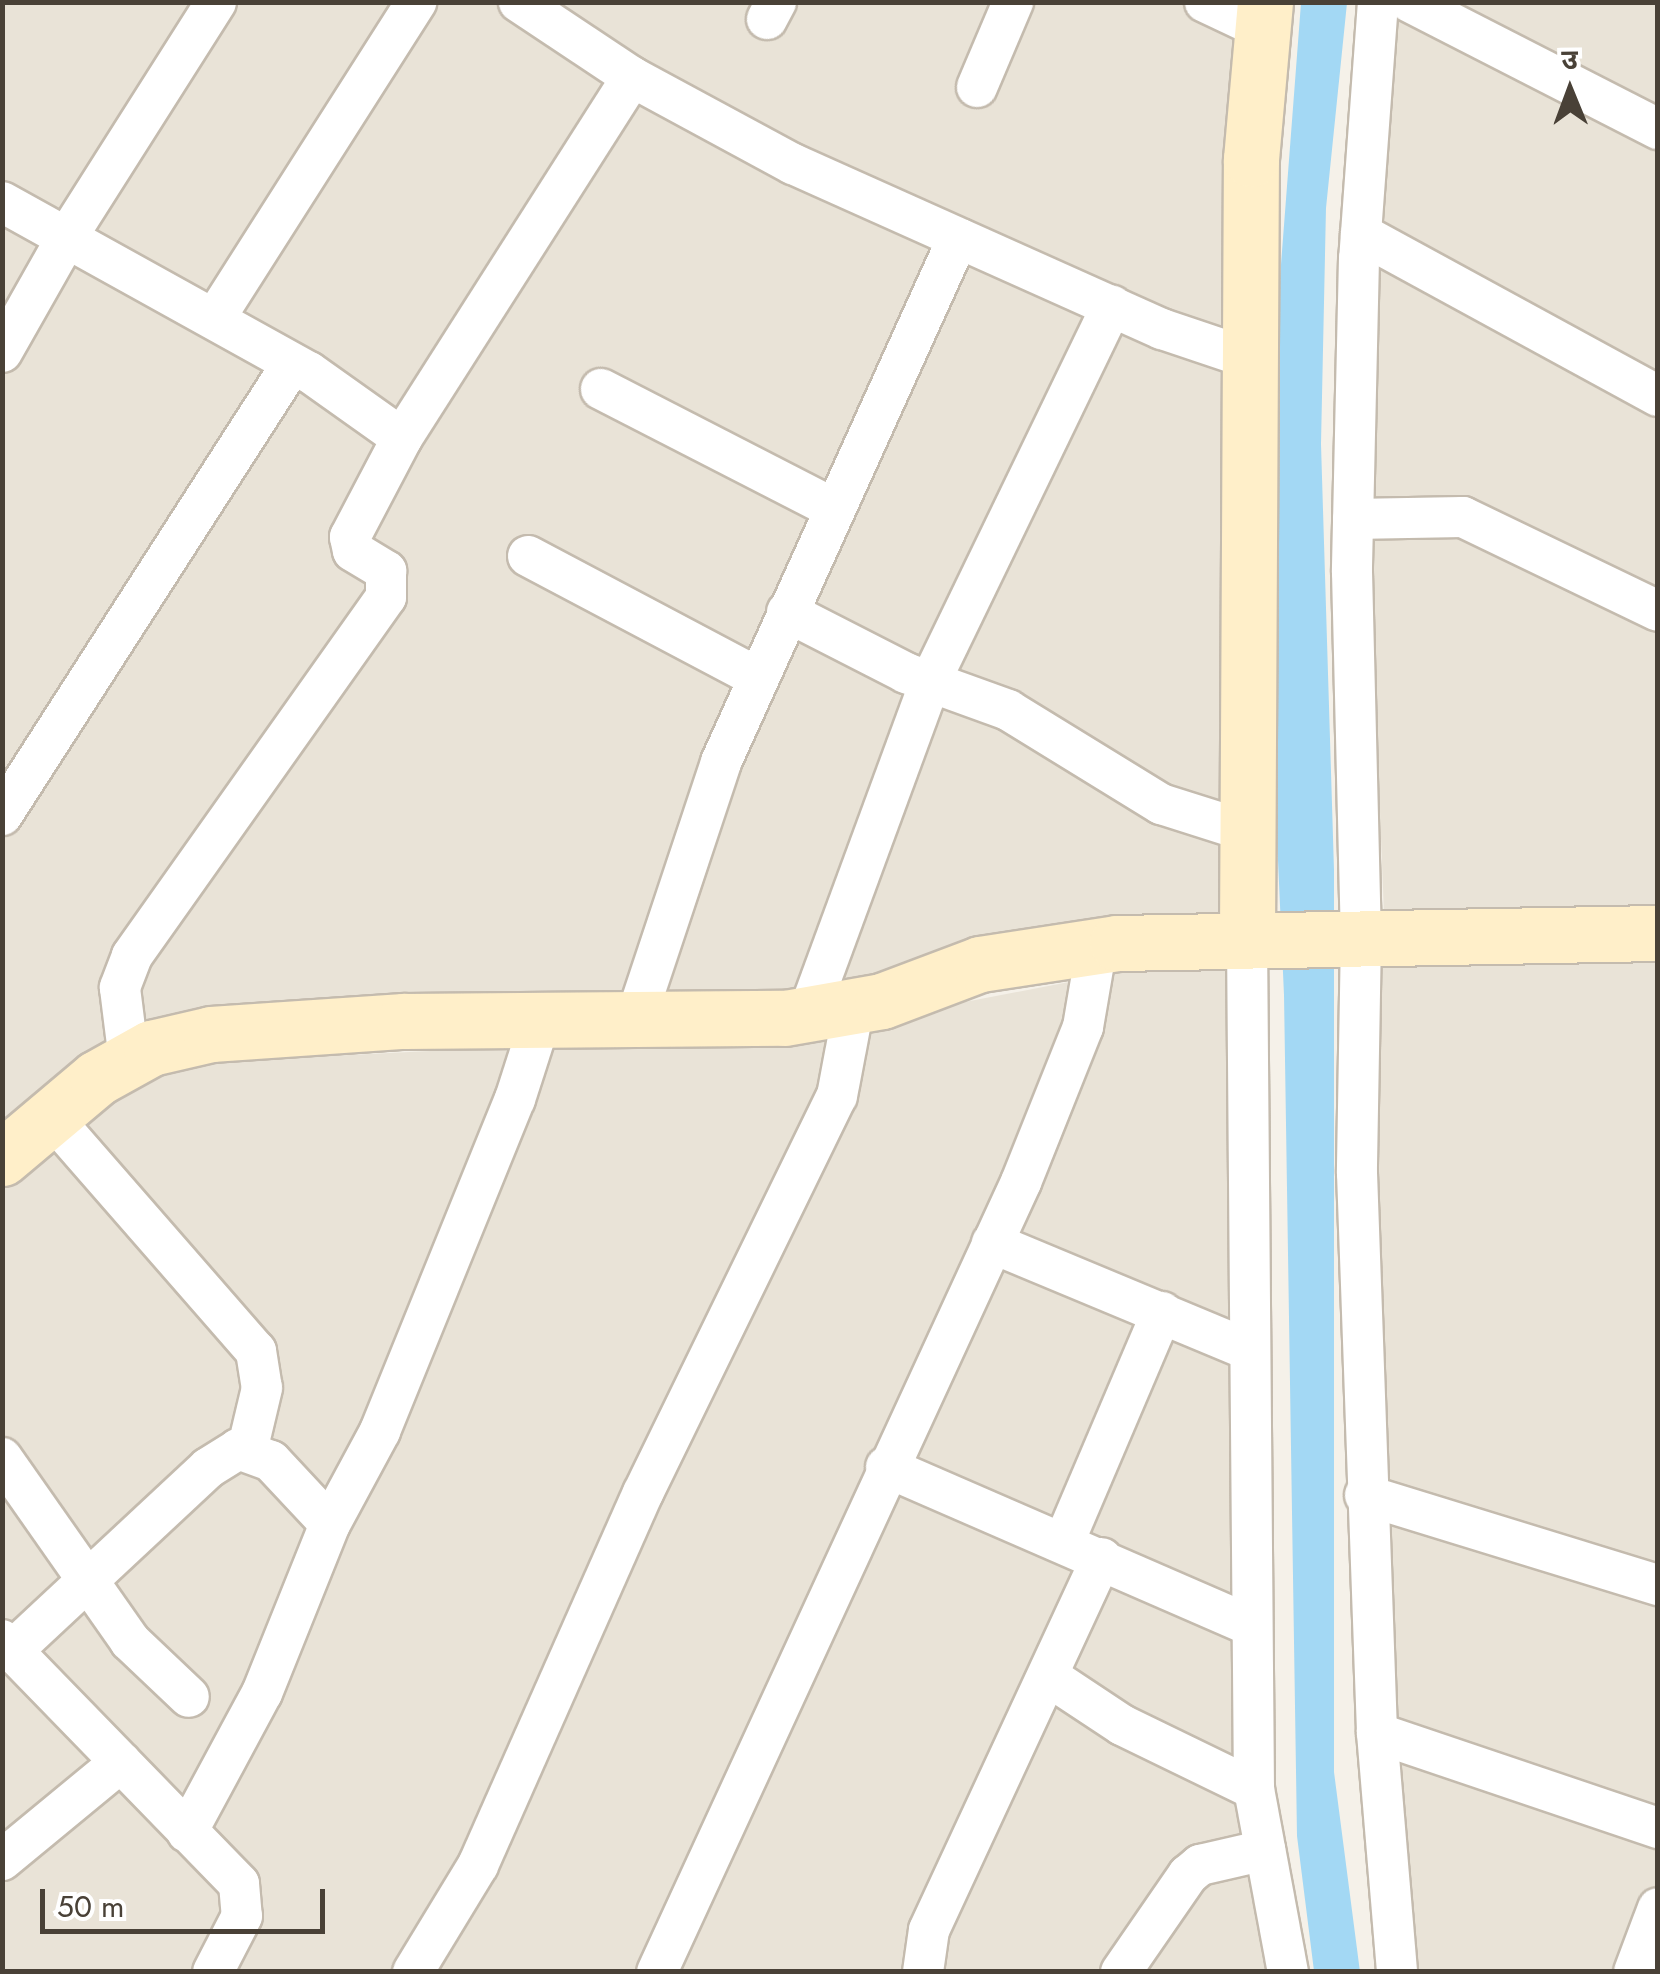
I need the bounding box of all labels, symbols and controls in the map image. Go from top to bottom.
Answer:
text: उ [1561,39,1578,80]
north arrow [1520,40,1620,140]
scale bar [45,1869,330,1931]
text: 50 m [57,1885,124,1928]

